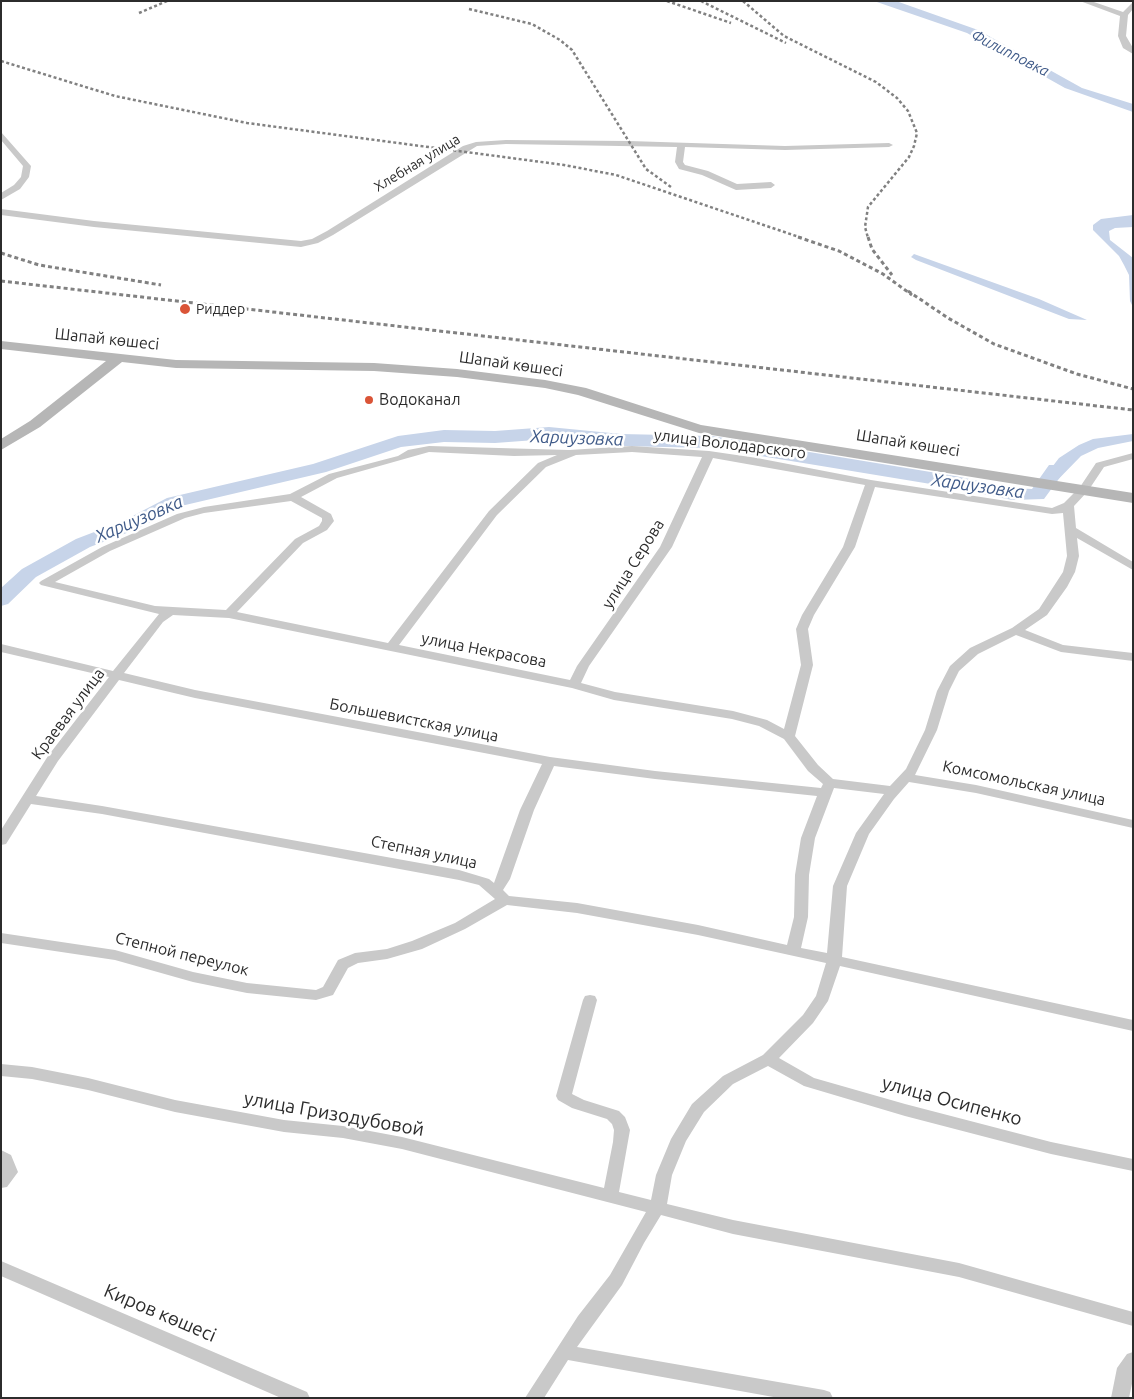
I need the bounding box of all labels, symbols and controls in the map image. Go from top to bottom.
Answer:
water label: Филипповка [968,26,1052,80]
street label: Хлебная улица [371,131,463,195]
place label: Риддер [196,301,245,317]
marker: Риддер [178,302,192,316]
street label: Шапай көшесі [54,324,160,354]
street label: Шапай көшесі [458,347,564,381]
place label: Водоканал [379,390,461,410]
marker: Водоканал [363,394,375,406]
street label: улица Володарского [653,425,807,463]
street label: Шапай көшесі [855,425,961,461]
water label: Хариузовка [530,426,624,450]
water label: Хариузовка [930,469,1026,503]
water label: Хариузовка [92,491,186,547]
street label: улица Серова [598,516,668,612]
street label: улица Некрасова [420,628,548,672]
street label: Краевая улица [27,665,109,763]
street label: Большевистская улица [328,694,500,746]
street label: Комсомольская улица [941,756,1107,810]
street label: Степная улица [369,831,479,873]
street label: Степной переулок [113,928,251,980]
street label: улица Осипенко [879,1071,1025,1131]
street label: улица Гризодубовой [242,1087,426,1141]
street label: Киров көшесі [100,1279,220,1347]

